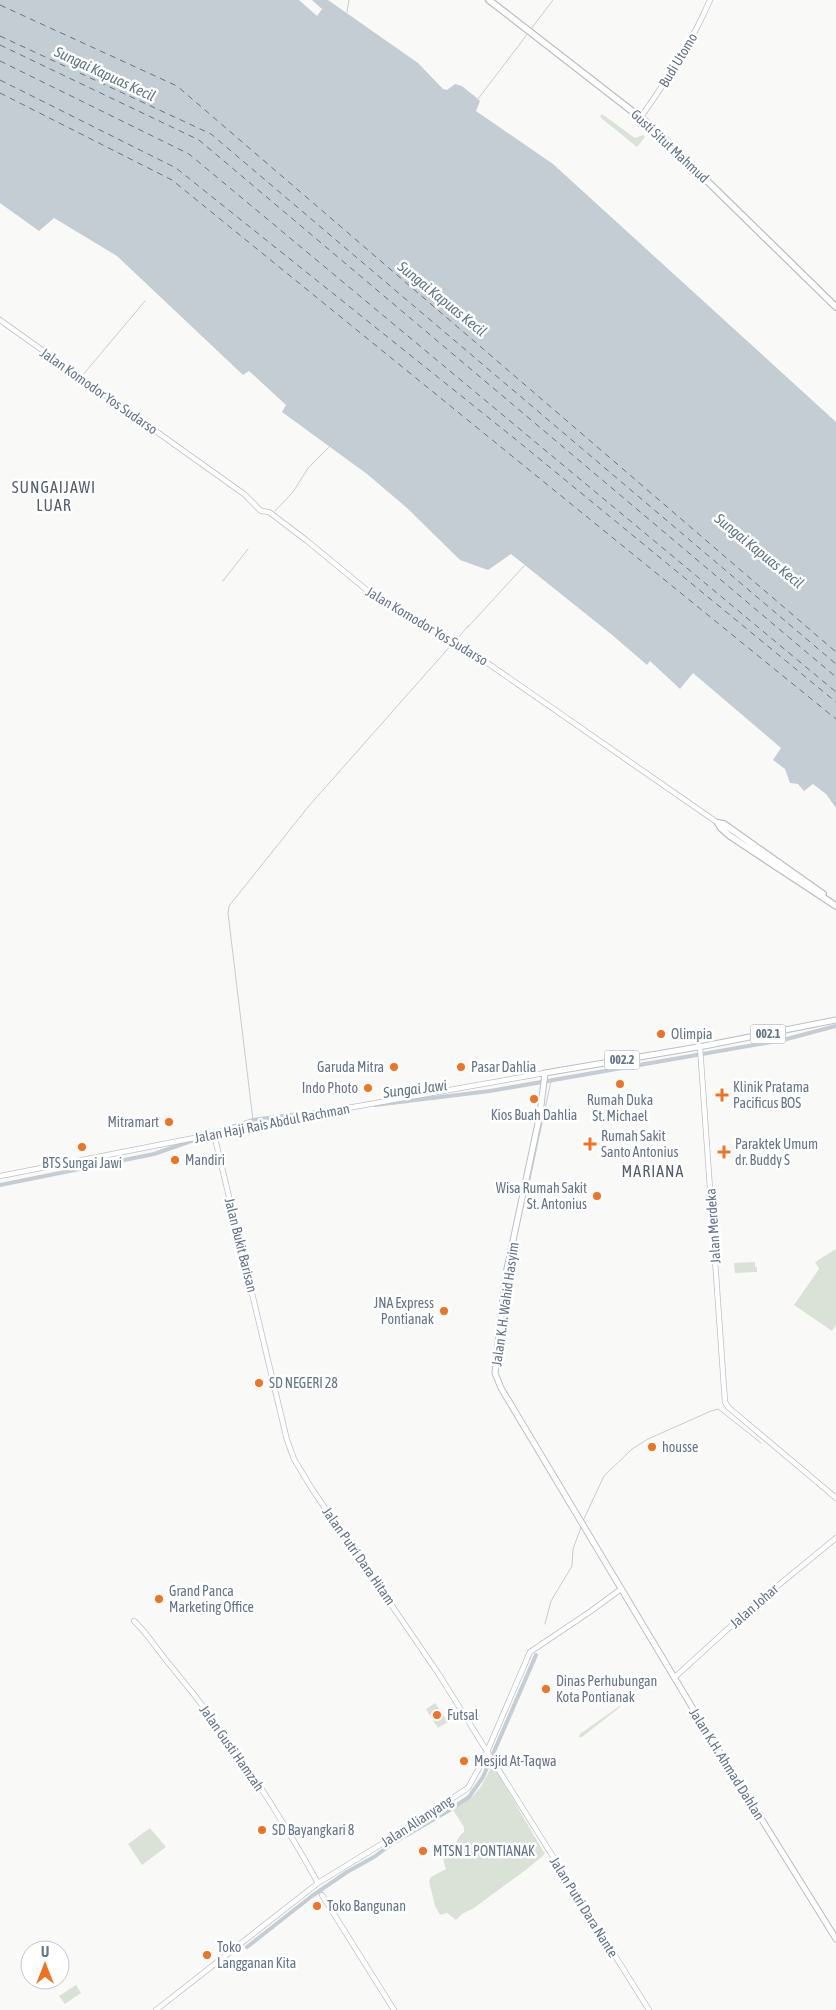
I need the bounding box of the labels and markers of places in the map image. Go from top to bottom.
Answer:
place label: Olimpia [671,1026,713,1042]
marker: Olimpia [655,1028,667,1040]
place label: Garuda Mitra [317,1059,384,1075]
place label: Pasar Dahlia [471,1059,536,1075]
marker: Garuda Mitra [388,1061,400,1073]
marker: Pasar Dahlia [455,1061,467,1073]
marker: Rumah Duka St. Michael [614,1078,626,1090]
place label: Klinik Pratama Pacificus BOS [733,1079,809,1111]
place label: Indo Photo [302,1080,358,1096]
marker: Indo Photo [362,1082,374,1094]
marker: Klinik Pratama Pacificus BOS [715,1088,729,1102]
place label: Rumah Duka St. Michael [587,1092,653,1124]
marker: Kios Buah Dahlia [528,1093,540,1105]
place label: Kios Buah Dahlia [491,1107,577,1123]
place label: Mitramart [107,1114,159,1130]
marker: Mitramart [163,1116,175,1128]
place label: Rumah Sakit Santo Antonius [601,1128,678,1160]
place label: Paraktek Umum dr. Buddy S [735,1136,818,1168]
marker: Rumah Sakit Santo Antonius [583,1137,597,1151]
marker: BTS Sungai Jawi [76,1141,88,1153]
marker: Paraktek Umum dr. Buddy S [717,1145,731,1159]
place label: Mandiri [185,1152,225,1168]
marker: Mandiri [169,1154,181,1166]
place label: BTS Sungai Jawi [42,1155,122,1171]
place label: Wisa Rumah Sakit St. Antonius [496,1180,587,1212]
marker: Wisa Rumah Sakit St. Antonius [591,1190,603,1202]
place label: JNA Express Pontianak [374,1295,434,1327]
marker: JNA Express Pontianak [438,1305,450,1317]
place label: SD NEGERI 28 [269,1375,338,1391]
marker: SD NEGERI 28 [253,1377,265,1389]
place label: housse [662,1439,698,1455]
marker: housse [646,1441,658,1453]
place label: Grand Panca Marketing Office [169,1583,254,1615]
marker: Grand Panca Marketing Office [153,1593,165,1605]
place label: Dinas Perhubungan Kota Pontianak [556,1673,657,1705]
marker: Dinas Perhubungan Kota Pontianak [540,1683,552,1695]
place label: Futsal [447,1707,479,1723]
marker: Futsal [431,1709,443,1721]
place label: Mesjid At-Taqwa [474,1753,556,1769]
marker: Mesjid At-Taqwa [458,1755,470,1767]
place label: SD Bayangkari 8 [272,1822,355,1838]
marker: SD Bayangkari 8 [256,1824,268,1836]
place label: MTSN 1 PONTIANAK [433,1843,535,1859]
marker: MTSN 1 PONTIANAK [417,1845,429,1857]
place label: Toko Bangunan [327,1898,406,1914]
marker: Toko Bangunan [311,1900,323,1912]
place label: Toko Langganan Kita [217,1939,296,1971]
marker: Toko Langganan Kita [201,1949,213,1961]

